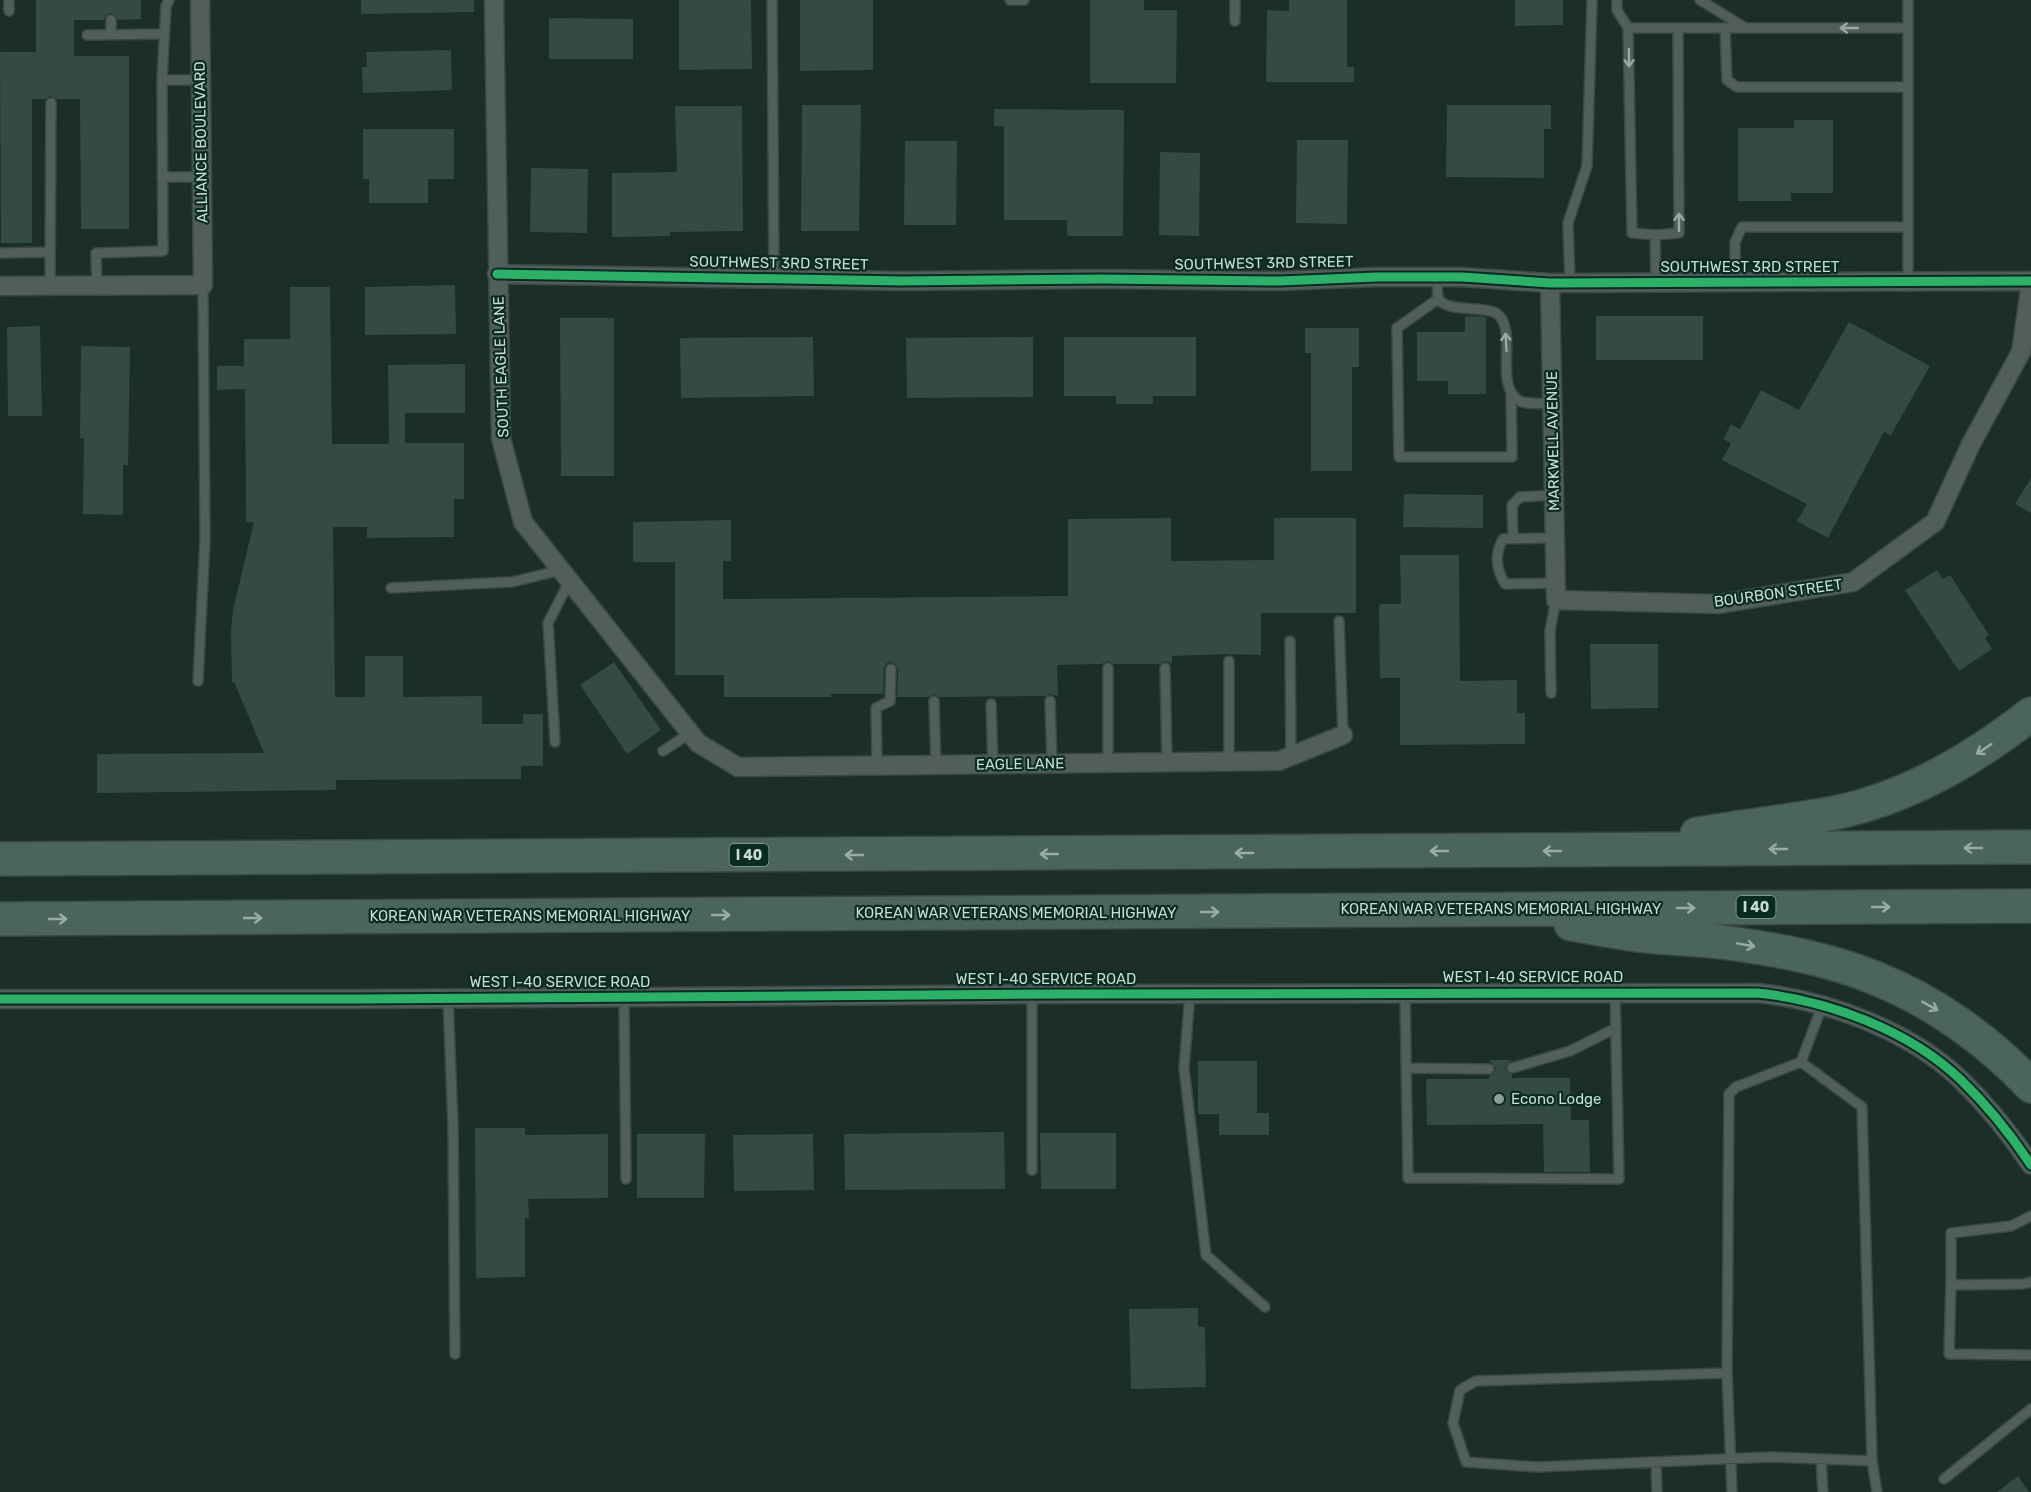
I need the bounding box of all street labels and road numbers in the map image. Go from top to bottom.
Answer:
street label: ALLIANCE BOULEVARD [191,61,211,223]
street label: SOUTHWEST 3RD STREET [689,252,869,274]
street label: SOUTHWEST 3RD STREET [1174,252,1354,274]
street label: SOUTHWEST 3RD STREET [1660,258,1840,276]
street label: SOUTH EAGLE LANE [490,296,512,438]
street label: MARKWELL AVENUE [1543,371,1563,511]
street label: BOURBON STREET [1713,575,1844,611]
street label: EAGLE LANE [976,754,1064,774]
road number: I 40 [730,844,768,866]
road number: I 40 [1736,896,1776,918]
street label: KOREAN WAR VETERANS MEMORIAL HIGHWAY [1341,900,1662,918]
street label: KOREAN WAR VETERANS MEMORIAL HIGHWAY [856,904,1177,922]
street label: KOREAN WAR VETERANS MEMORIAL HIGHWAY [370,907,691,925]
street label: WEST I-40 SERVICE ROAD [1443,968,1623,986]
street label: WEST I-40 SERVICE ROAD [956,970,1136,988]
street label: WEST I-40 SERVICE ROAD [470,973,650,991]

